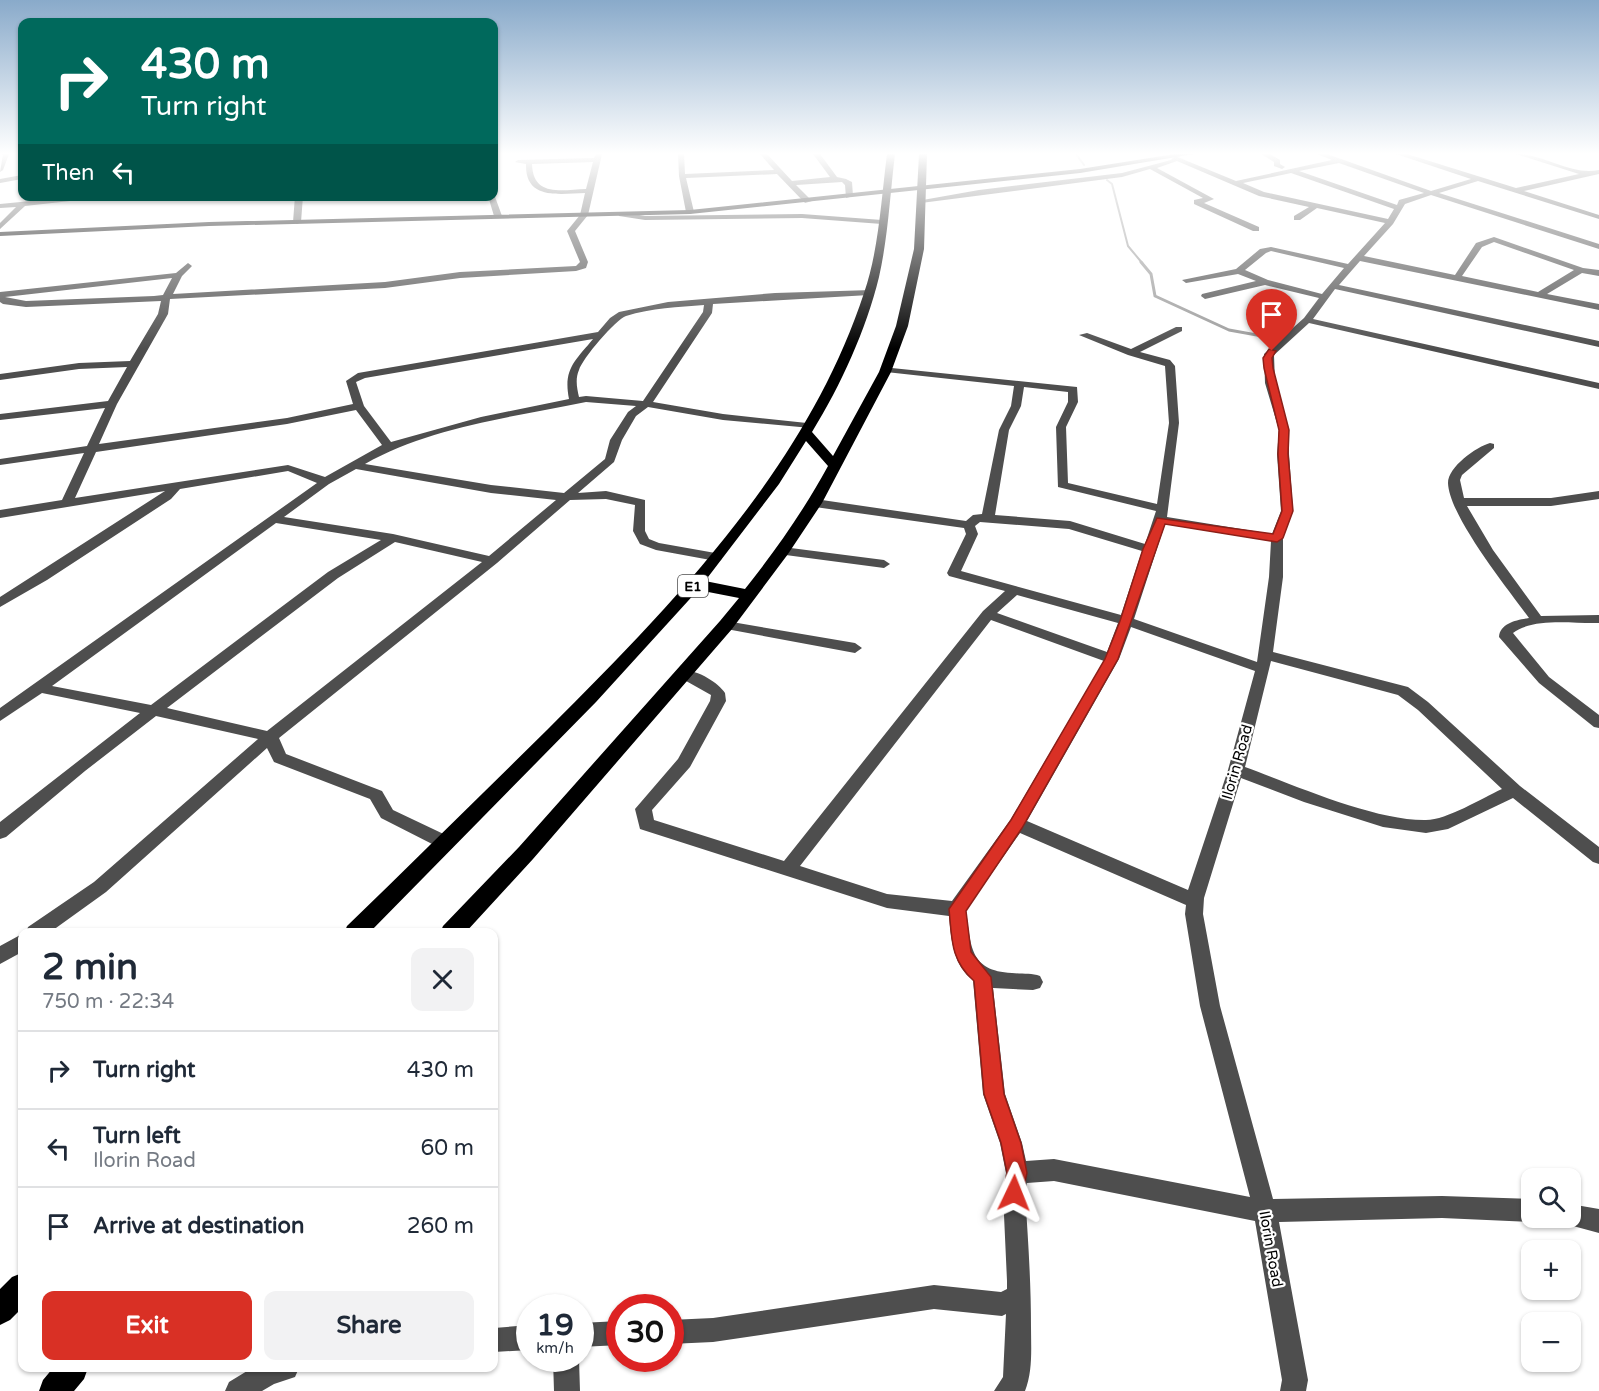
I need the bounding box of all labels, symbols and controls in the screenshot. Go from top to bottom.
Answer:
text: 430 m [141,39,270,90]
icon: right [42,42,120,120]
text: Turn right [141,90,267,123]
icon: left [107,156,140,189]
text: Then [42,160,95,186]
pin [1246,289,1297,351]
icon: arrive [1255,298,1288,331]
road number: E1 [678,575,708,597]
street label: Ilorin Road [1218,722,1256,802]
text: 2 min [42,946,138,989]
button: close [411,948,474,1011]
text: 750 m · 22:34 [42,990,174,1014]
icon: right [42,1054,75,1087]
text: Turn right [93,1057,195,1083]
text: 430 m [407,1057,474,1083]
text: Turn left [93,1123,181,1149]
icon: left [42,1132,75,1165]
text: 60 m [420,1135,474,1161]
text: Ilorin Road [93,1149,196,1173]
position arrow [982,1161,1046,1225]
map controls [1521,1168,1581,1372]
button: search [1521,1168,1581,1228]
street label: Ilorin Road [1255,1209,1287,1289]
icon: arrive [42,1210,75,1243]
text: Arrive at destination [93,1213,304,1239]
text: 260 m [407,1213,474,1239]
button: + [1521,1240,1581,1300]
button: Exit [42,1291,252,1360]
button: Share [264,1291,474,1360]
speed limit sign: 30 [606,1294,684,1372]
text: 19 [536,1307,574,1344]
button: − [1521,1312,1581,1372]
text: km/h [536,1339,574,1357]

